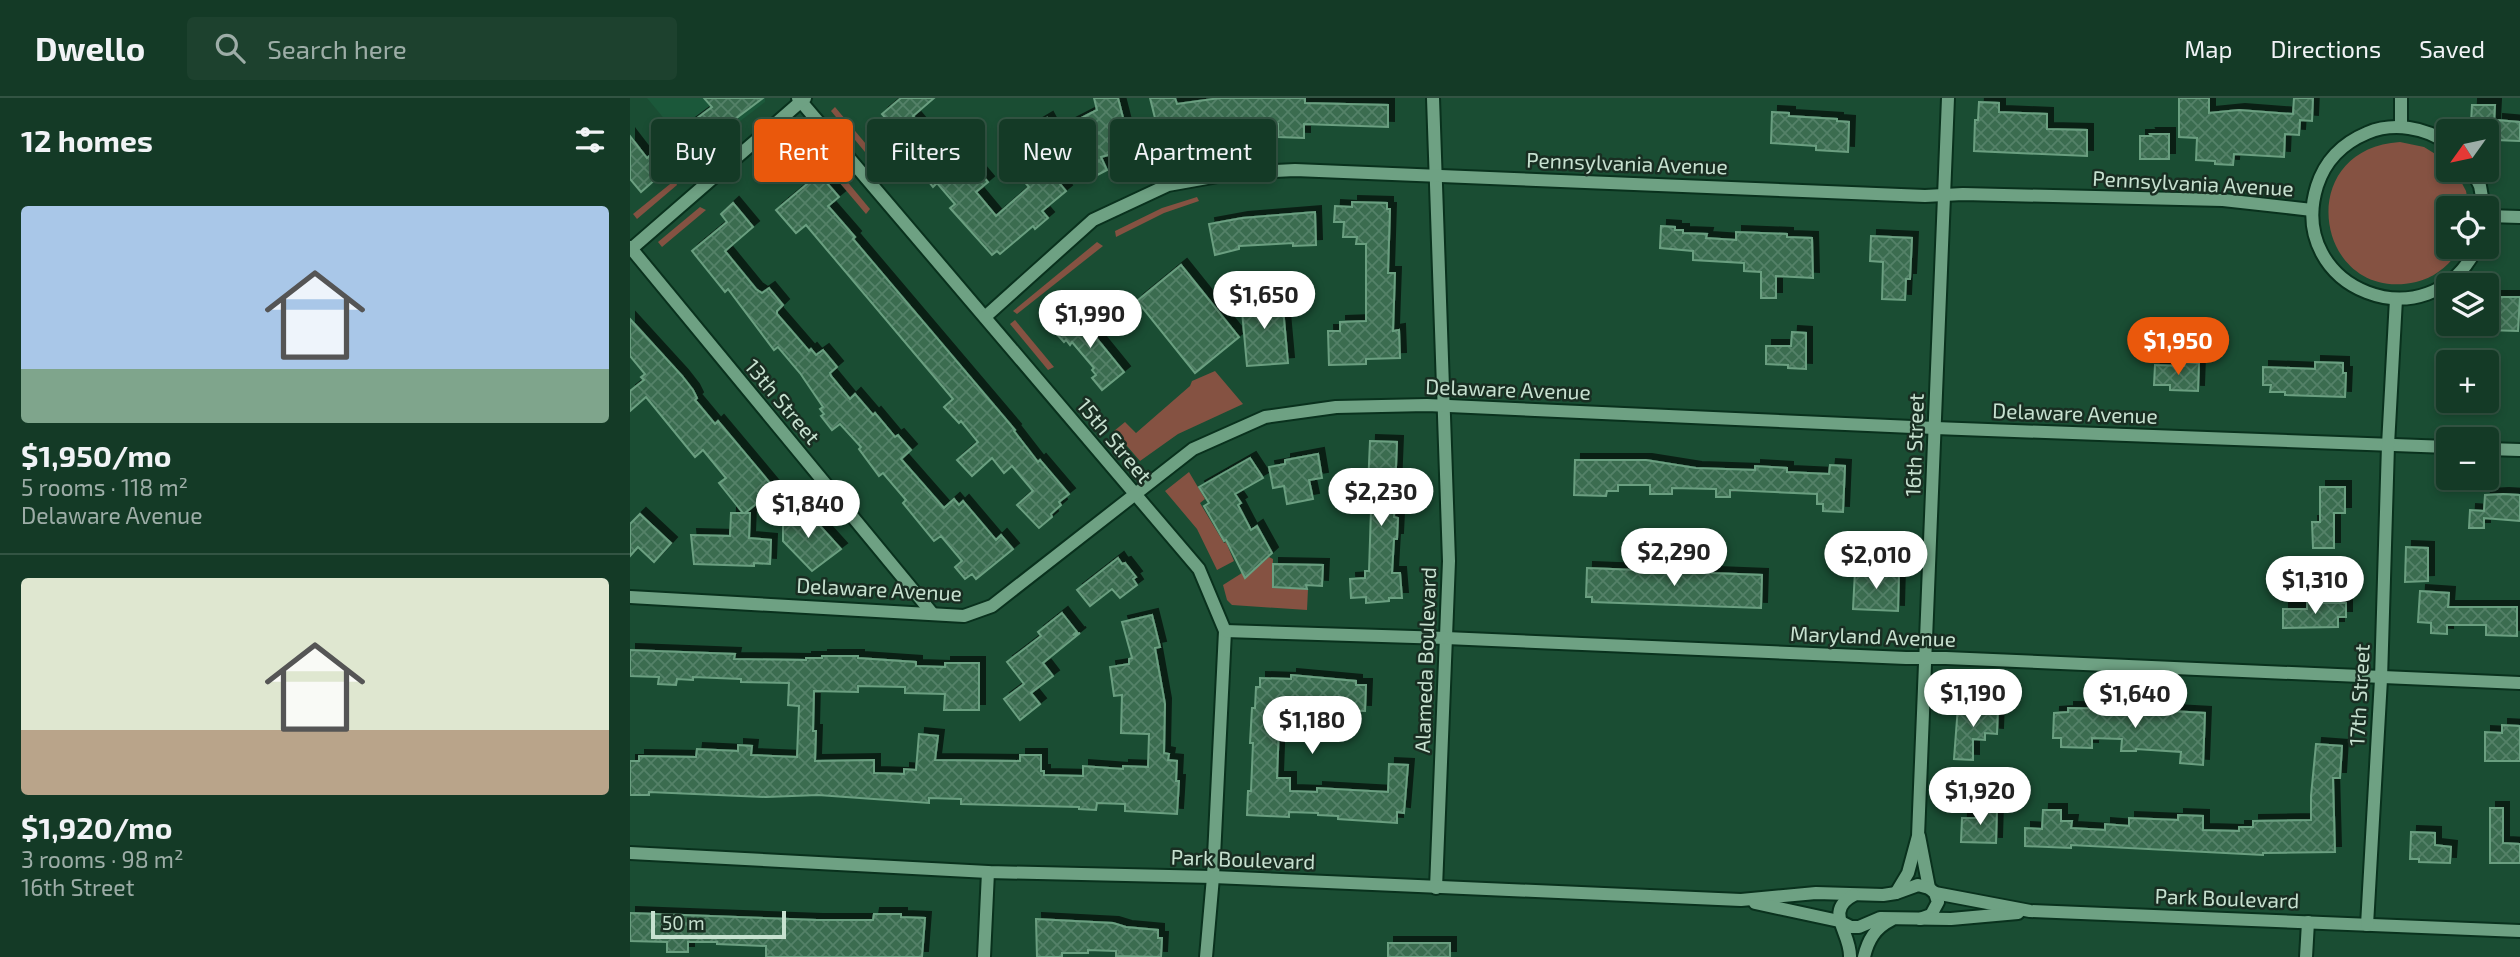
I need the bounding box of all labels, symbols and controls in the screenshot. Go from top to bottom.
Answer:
search box [187,17,677,80]
text: Dwello [35,28,145,68]
icon: search [211,29,249,67]
text: Search here [267,33,407,64]
text: Map [2184,34,2232,63]
text: Directions [2270,34,2381,63]
text: Saved [2419,34,2485,63]
chip: Buy [651,119,740,182]
chip: Rent [754,119,853,182]
chip: Filters [867,119,985,182]
chip: New [999,119,1096,182]
chip: Apartment [1110,119,1276,182]
north arrow [2436,119,2499,182]
map controls [2436,119,2499,490]
icon: filters [571,121,609,159]
text: 12 homes [21,122,153,158]
street label: Pennsylvania Avenue [1526,146,1728,179]
street label: Pennsylvania Avenue [2092,165,2294,200]
button: locate [2436,196,2499,259]
icon: home [252,252,378,378]
pin: $1,650 [1207,272,1321,331]
button: layers [2436,273,2499,336]
text: $1,650 [1229,280,1299,308]
pin: $1,990 [1033,290,1147,350]
text: $1,990 [1055,299,1125,327]
pin: $1,950 [2121,317,2235,377]
text: $1,950 [2143,326,2213,354]
button: + [2436,350,2499,413]
street label: 13th Street [740,353,826,449]
street label: Delaware Avenue [1425,373,1591,404]
street label: 15th Street [1073,393,1158,487]
street label: 16th Street [1899,393,1928,497]
street label: Delaware Avenue [1992,397,2158,428]
button: − [2436,427,2499,490]
text: $1,950/mo [21,437,172,473]
pin: $2,230 [1324,468,1438,528]
text: 5 rooms · 118 m² [21,473,188,501]
text: $2,230 [1344,477,1418,505]
pin: $1,840 [751,480,865,540]
text: $1,840 [772,489,844,517]
text: Delaware Avenue [21,501,203,529]
pin: $2,290 [1617,528,1731,588]
pin: $2,010 [1819,532,1933,591]
text: $2,290 [1637,537,1711,565]
text: $2,010 [1840,540,1912,568]
pin: $1,310 [2258,556,2372,616]
text: $1,310 [2282,565,2348,593]
street label: Alameda Boulevard [1409,567,1440,753]
street label: Delaware Avenue [796,572,962,605]
street label: Maryland Avenue [1790,620,1956,651]
icon: home [252,624,378,750]
street label: 17th Street [2343,643,2374,747]
pin: $1,190 [1916,670,2030,729]
pin: $1,640 [2078,670,2192,730]
text: $1,190 [1940,678,2006,706]
text: $1,640 [2099,679,2171,707]
pin: $1,180 [1255,696,1369,756]
text: $1,180 [1279,705,1345,733]
pin: $1,920 [1923,768,2037,827]
text: $1,920 [1945,776,2015,804]
text: $1,920/mo [21,809,172,845]
street label: Park Boulevard [1170,843,1316,874]
text: 3 rooms · 98 m² [21,845,183,873]
text: 16th Street [21,873,134,901]
street label: Park Boulevard [2154,882,2300,913]
scale bar [651,908,786,940]
text: 50 m [662,911,705,934]

